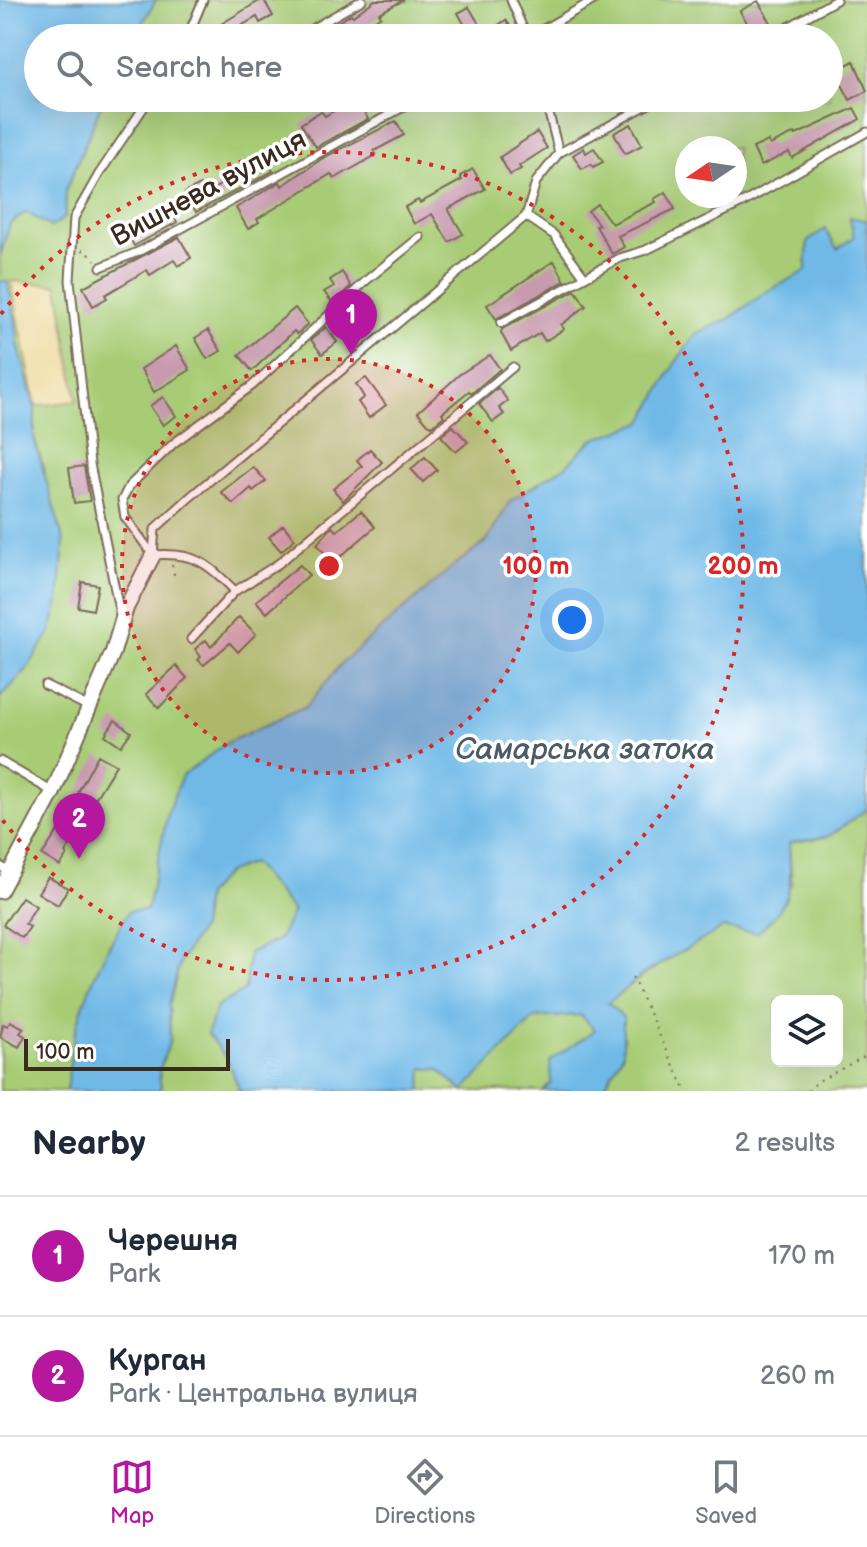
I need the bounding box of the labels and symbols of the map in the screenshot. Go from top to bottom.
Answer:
street label: Вишнева вулиця [105,123,312,254]
north arrow [675,136,747,208]
pin: 1 [325,289,377,355]
centre of rings [315,552,343,580]
text: 100 m [503,552,569,581]
text: 200 m [708,552,778,581]
your location [552,600,592,640]
water label: Самарська затока [455,732,715,768]
pin: 2 [53,793,105,859]
scale bar [24,1035,230,1071]

